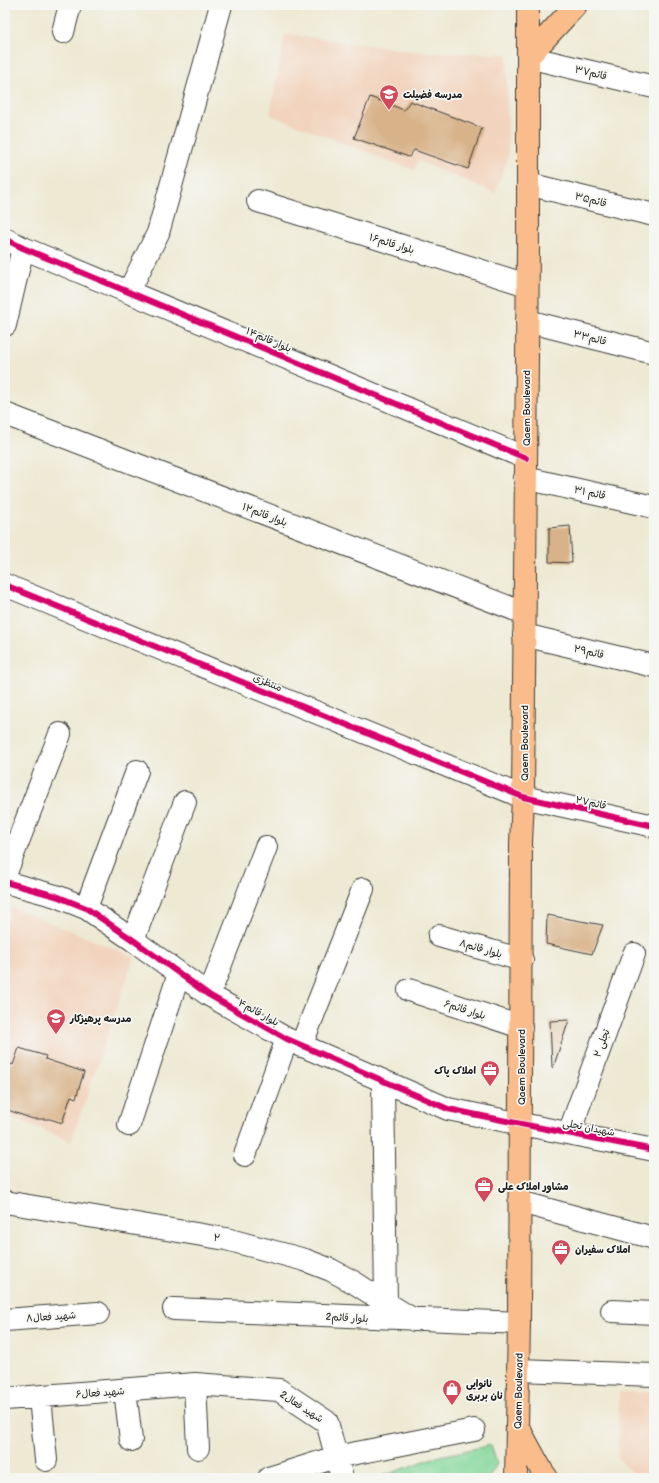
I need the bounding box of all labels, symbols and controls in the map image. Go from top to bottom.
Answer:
street label: قائم۳۷ [573,63,608,83]
school or university icon: مدرسه فضیلت [378,83,400,111]
place label: مدرسه فضیلت [403,89,463,101]
street label: قائم۳۵ [573,190,608,211]
street label: بلوار قائم۱۶ [367,231,416,258]
street label: بلوار قائم۱۴ [244,325,293,356]
street label: قائم۳۳ [572,328,608,349]
street label: Qaem Boulevard [521,370,533,446]
street label: قائم ۳۱ [573,484,607,503]
street label: بلوار قائم۱۲ [240,501,289,530]
street label: قائم۲۹ [572,643,605,662]
street label: منتظزی [251,672,284,694]
street label: Qaem Boulevard [519,705,531,781]
street label: قائم۲۷ [574,794,607,813]
street label: بلوار قائم۸ [458,937,504,962]
street label: بلوار قائم۴ [236,997,281,1030]
street label: بلوار قائم۶ [442,998,487,1023]
school or university icon: مدرسه پرهیزکار [45,1007,67,1035]
place label: مدرسه پرهیزکار [69,1013,132,1026]
street label: ۲ تجلی [591,1028,614,1059]
street label: Qaem Boulevard [516,1029,528,1105]
office icon: املاک پاک [479,1059,501,1087]
place label: املاک پاک [434,1065,476,1078]
street label: شهیدان تجلی [562,1117,616,1140]
office icon: مشاور املاک علی [473,1175,495,1203]
place label: مشاور املاک علی [498,1181,569,1193]
street label: ۲ [213,1232,221,1244]
office icon: املاک سفیران [550,1238,572,1266]
place label: املاک سفیران [575,1244,631,1256]
street label: شهید فعال۸ [26,1309,77,1325]
street label: 2بلوار قائم [325,1311,369,1326]
street label: Qaem Boulevard [512,1353,526,1429]
shop icon: نانوایی نان بربری [441,1378,463,1406]
place label: نانوایی نان بربری [466,1378,503,1402]
street label: شهید فعال۶ [75,1385,125,1401]
street label: شهید فعال2 [278,1388,326,1425]

